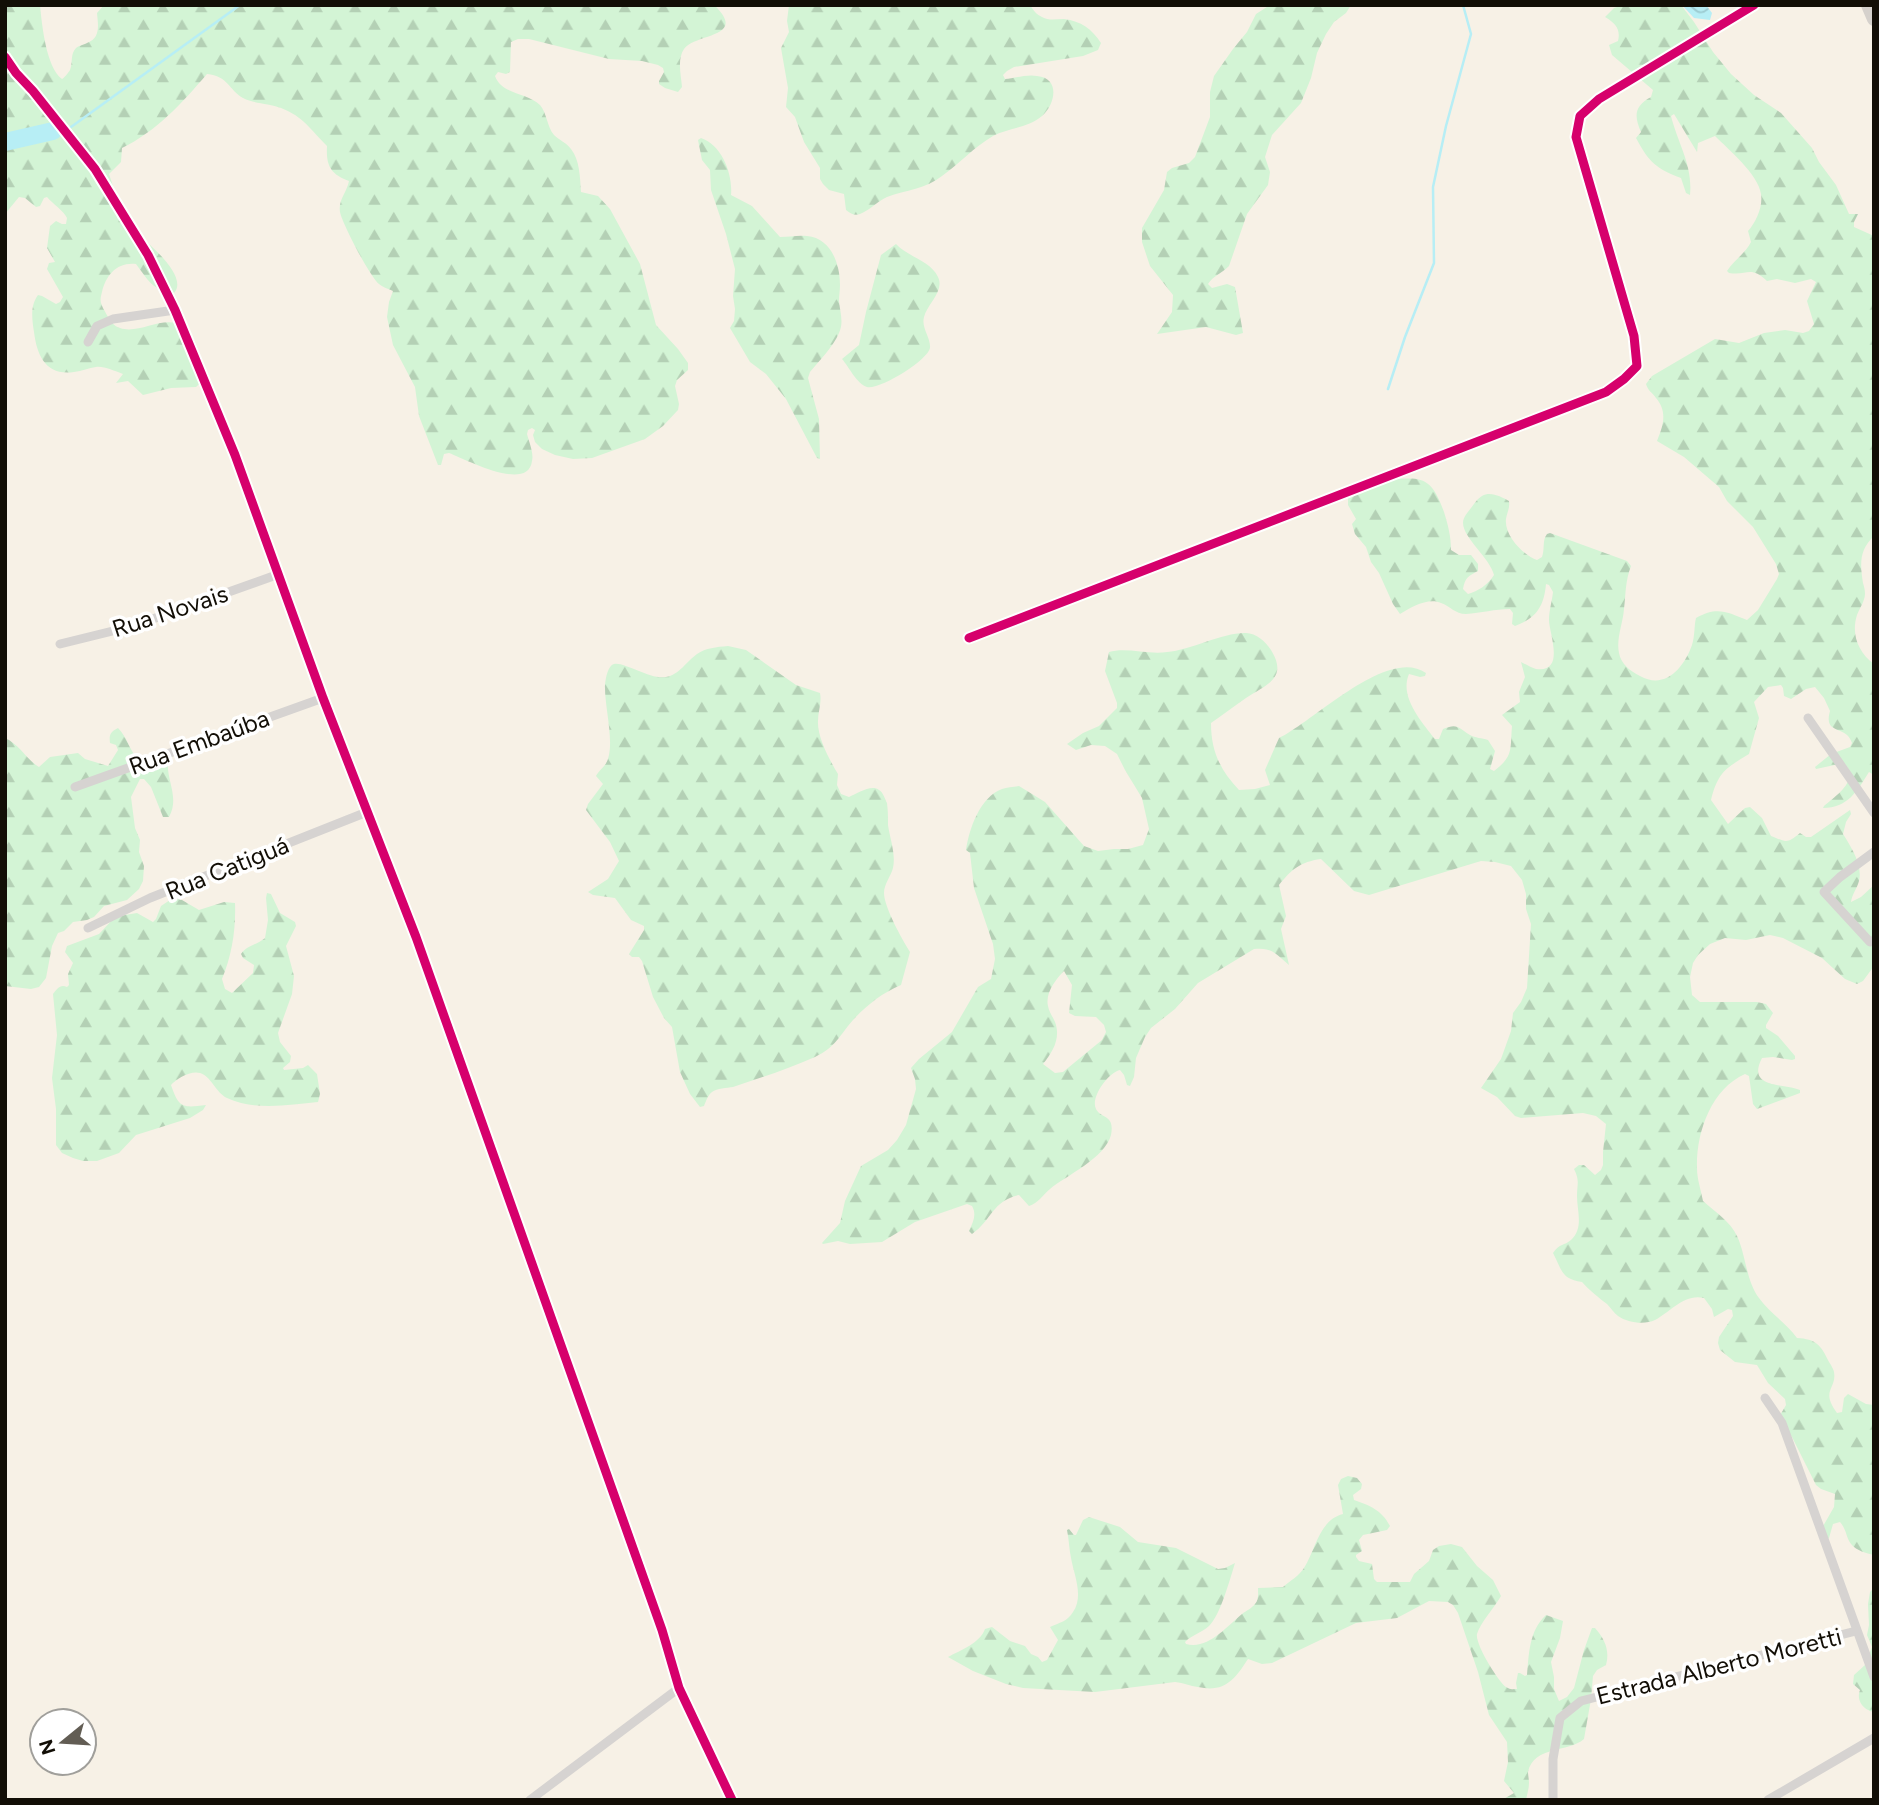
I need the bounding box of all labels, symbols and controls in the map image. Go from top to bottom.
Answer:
street label: Rua Novais [108,579,232,643]
street label: Rua Embaúba [125,703,273,781]
street label: Rua Catiguá [161,830,293,906]
street label: Estrada Alberto Moretti [1593,1621,1845,1711]
north arrow [28,1707,98,1777]
text: N [34,1737,61,1758]

